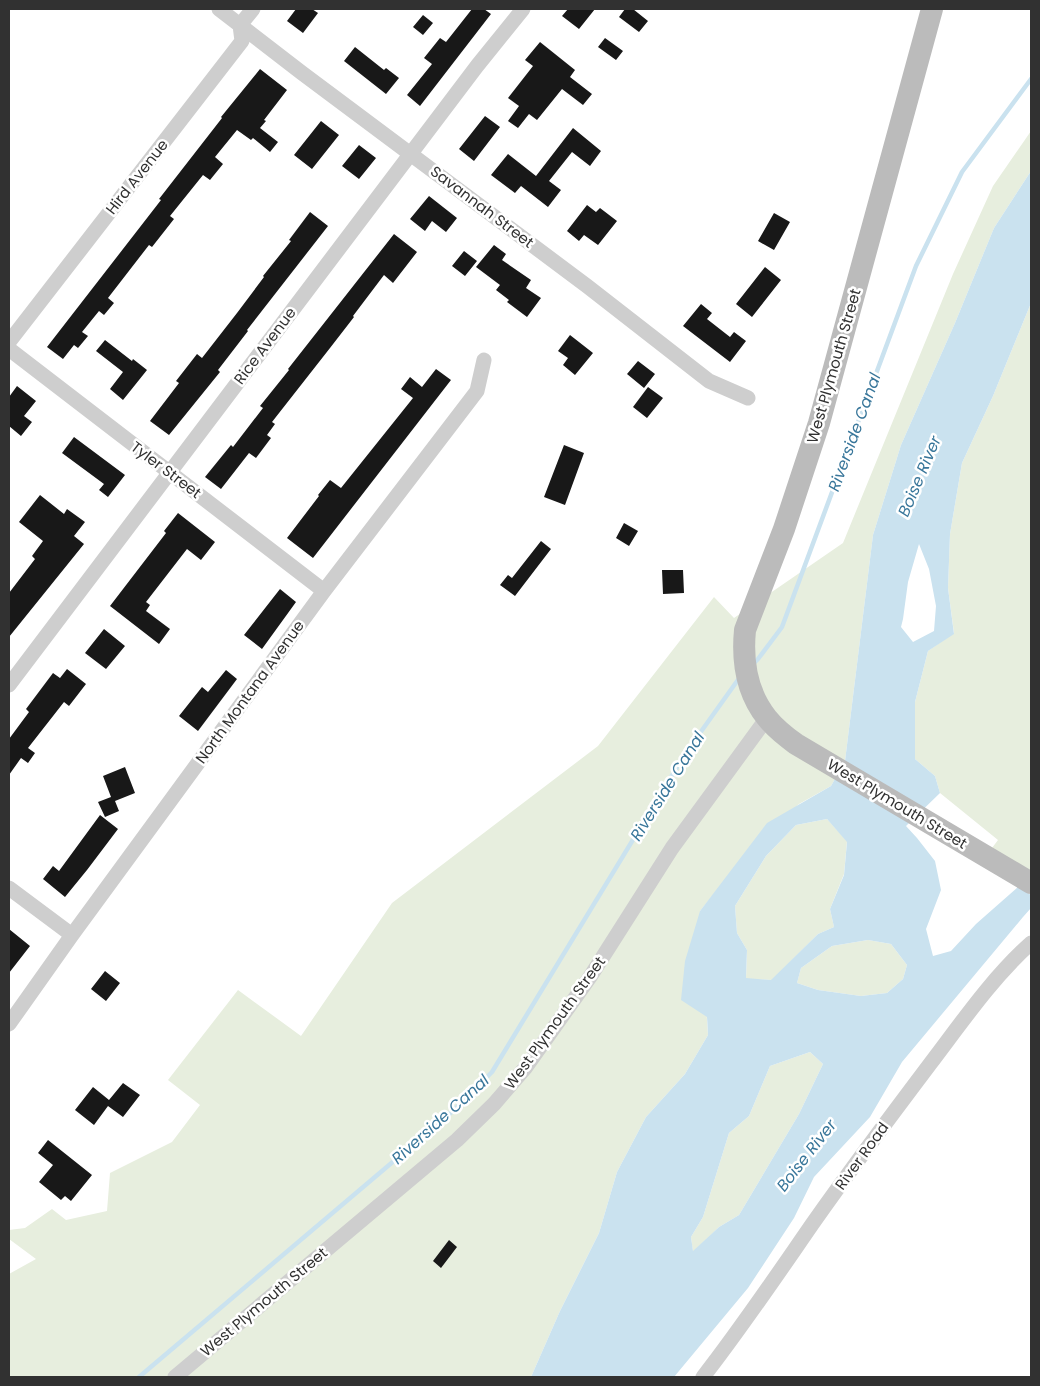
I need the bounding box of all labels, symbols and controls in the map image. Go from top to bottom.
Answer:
street label: Hird Avenue [101,135,173,219]
street label: Savannah Street [426,161,538,252]
street label: West Plymouth Street [801,286,866,446]
street label: Rice Avenue [229,303,301,389]
water label: Riverside Canal [822,370,887,495]
water label: Boise River [892,431,947,520]
street label: Tyler Street [127,436,206,503]
street label: North Montana Avenue [190,616,309,768]
water label: Riverside Canal [625,727,710,845]
street label: West Plymouth Street [823,753,971,854]
street label: West Plymouth Street [499,952,610,1093]
water label: Riverside Canal [386,1069,494,1170]
water label: Boise River [771,1114,842,1196]
street label: River Road [830,1118,893,1194]
street label: West Plymouth Street [196,1242,332,1361]

